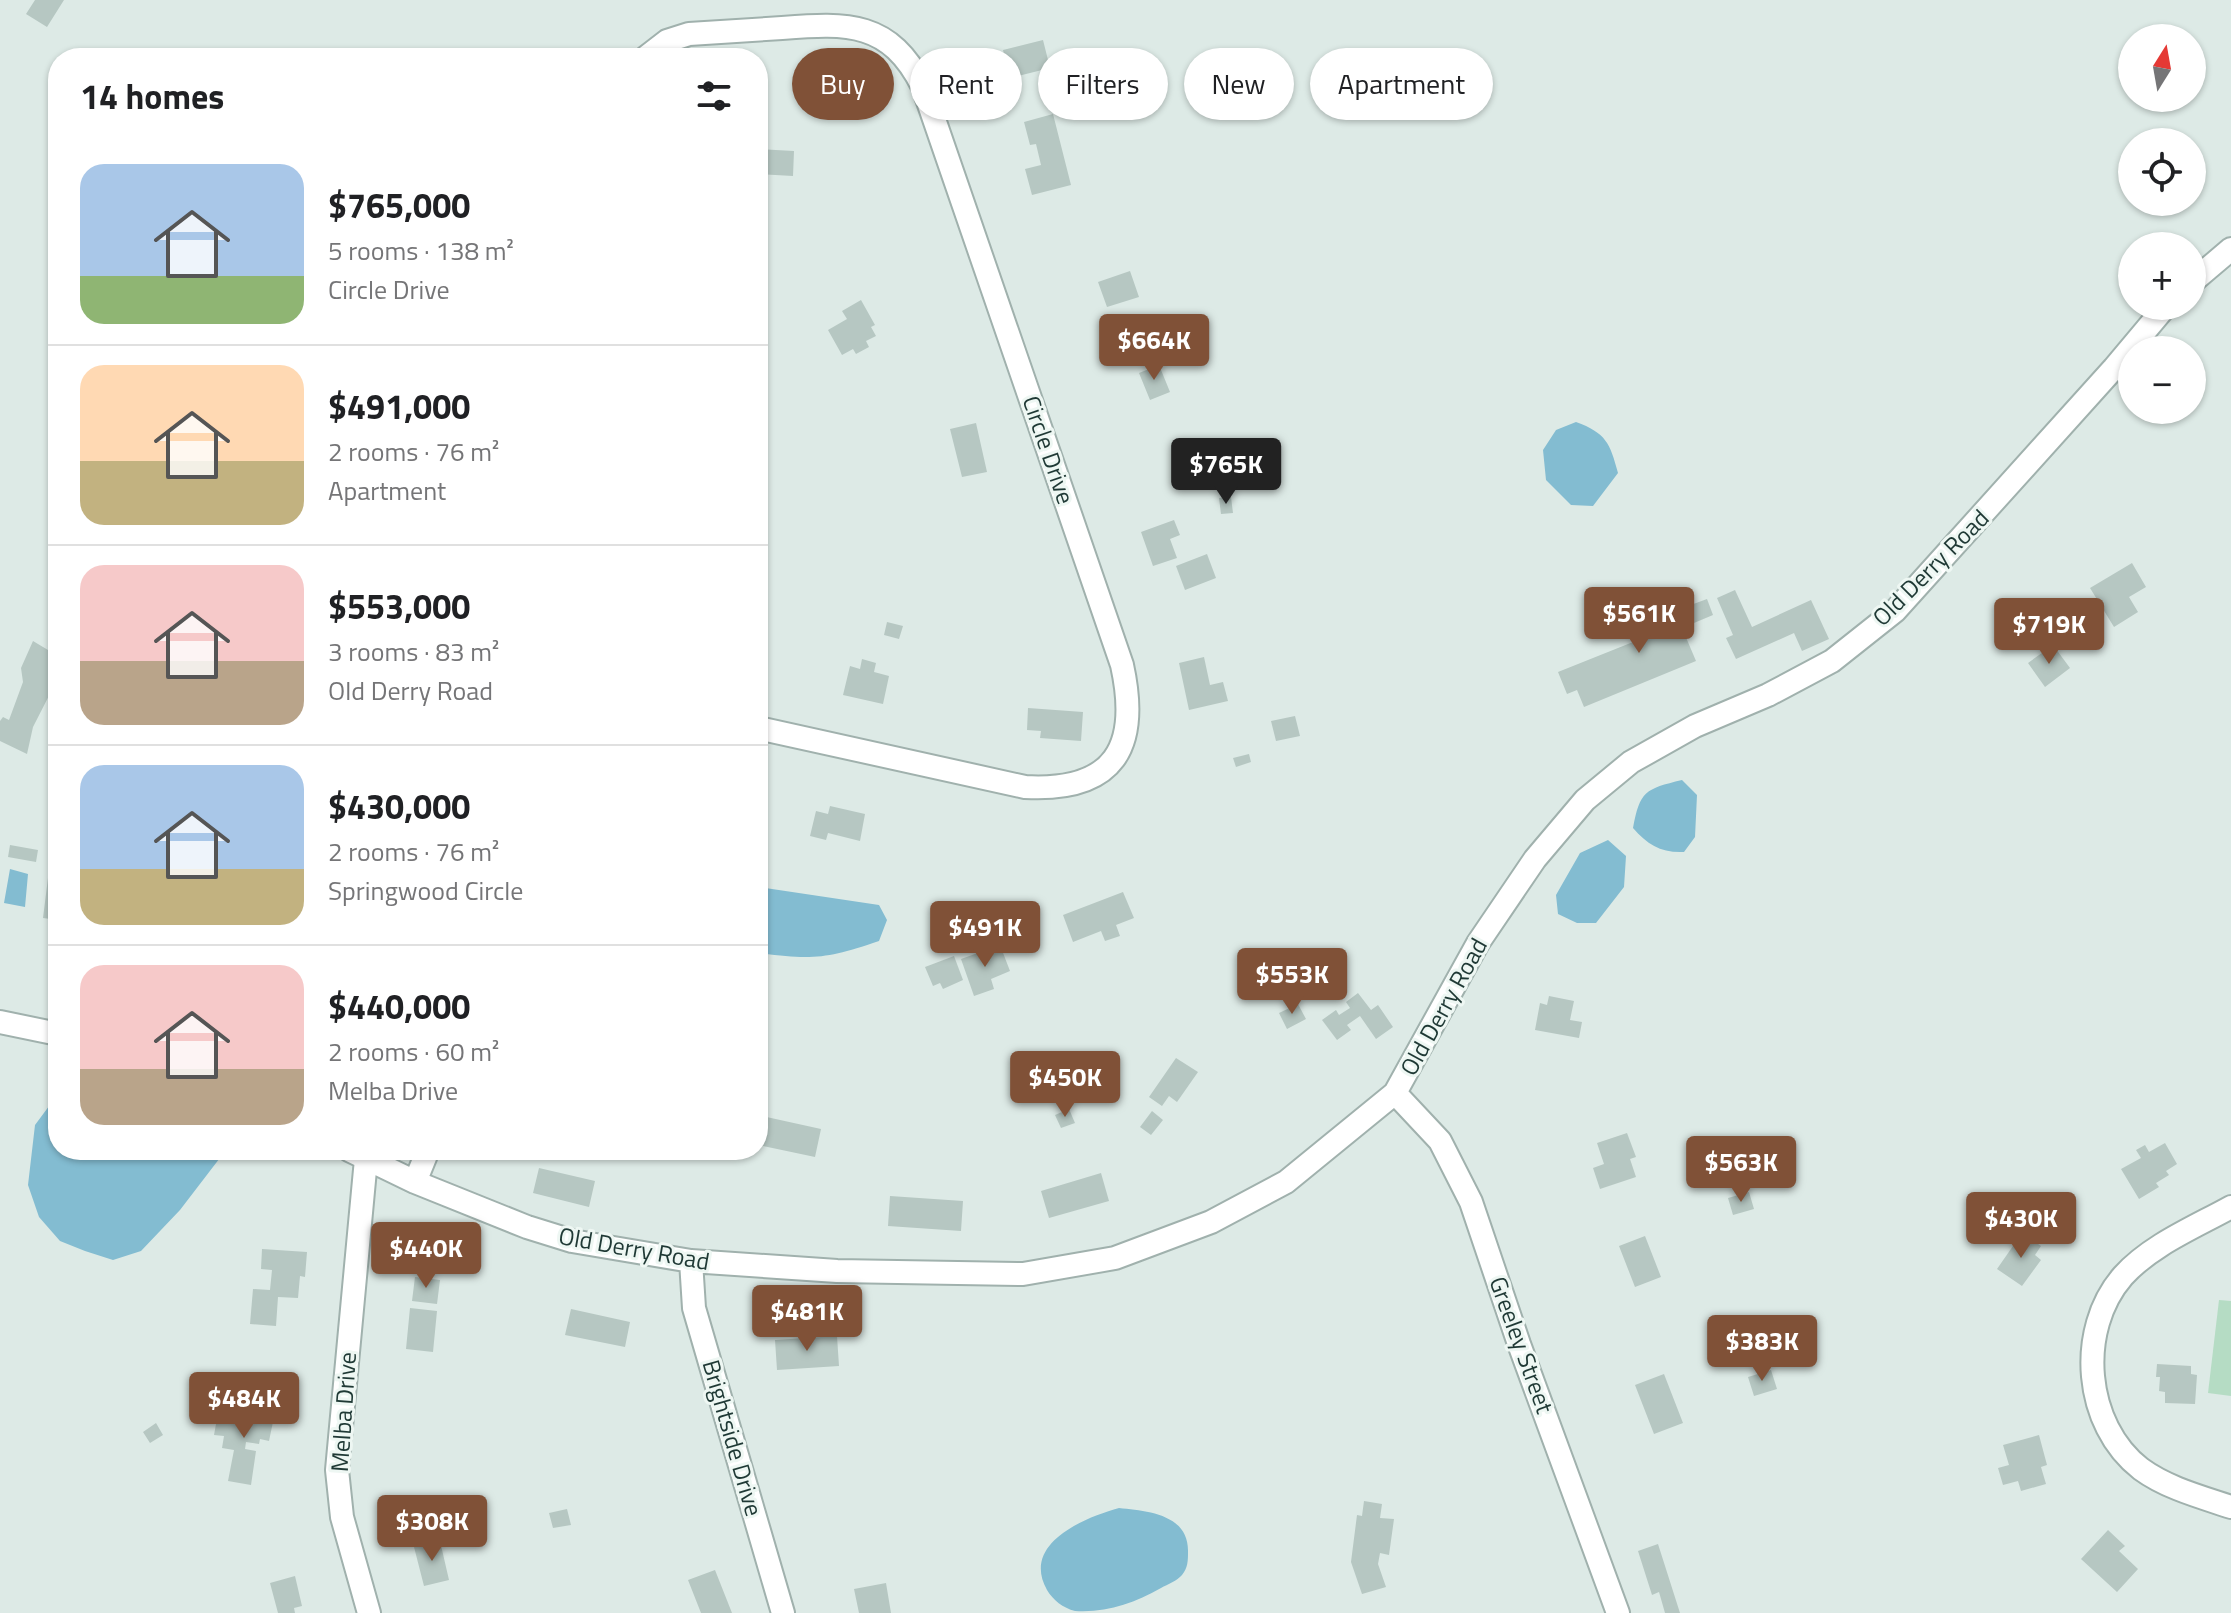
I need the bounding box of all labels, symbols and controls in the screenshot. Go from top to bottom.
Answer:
north arrow [2118,24,2206,112]
map controls [2118,24,2206,424]
chip: Buy [792,48,894,120]
chip: Rent [910,48,1022,120]
chip: Filters [1038,48,1168,120]
chip: New [1184,48,1294,120]
chip: Apartment [1310,48,1493,120]
text: 14 homes [80,70,224,122]
icon: filters [692,74,736,118]
button: locate [2118,128,2206,216]
text: $765,000 [328,179,470,231]
icon: home [144,196,240,292]
text: 5 rooms · 138 m² [328,231,514,270]
button: + [2118,232,2206,320]
text: Circle Drive [328,270,450,309]
pin: $664K [1098,314,1210,382]
text: $664K [1117,320,1191,359]
button: − [2118,336,2206,424]
text: $491,000 [328,380,470,432]
street label: Circle Drive [1014,391,1084,509]
icon: home [144,397,240,493]
text: 2 rooms · 76 m² [328,432,499,471]
pin: $765K [1170,438,1282,506]
text: $765K [1189,444,1263,483]
text: Apartment [328,471,446,510]
street label: Old Derry Road [1864,501,1997,634]
text: $553,000 [328,580,470,632]
pin: $561K [1583,587,1695,655]
text: $561K [1602,593,1676,632]
icon: home [144,597,240,693]
pin: $719K [1993,598,2105,666]
text: $719K [2012,604,2086,643]
text: 3 rooms · 83 m² [328,632,499,671]
text: Old Derry Road [328,671,493,710]
text: $430,000 [328,780,470,832]
icon: home [144,797,240,893]
text: 2 rooms · 76 m² [328,832,499,871]
text: Springwood Circle [328,871,523,910]
pin: $491K [929,901,1041,969]
text: $491K [948,907,1022,946]
street label: Old Derry Road [1390,931,1496,1082]
pin: $553K [1236,948,1348,1016]
text: $553K [1255,954,1329,993]
text: $440,000 [328,980,470,1032]
icon: home [144,997,240,1093]
text: 2 rooms · 60 m² [328,1032,499,1071]
pin: $450K [1009,1051,1121,1119]
text: $450K [1028,1057,1102,1096]
text: Melba Drive [328,1071,458,1110]
pin: $563K [1685,1136,1797,1204]
text: $563K [1704,1142,1778,1181]
pin: $430K [1965,1192,2077,1260]
text: $430K [1984,1198,2058,1237]
street label: Old Derry Road [556,1217,712,1279]
pin: $440K [370,1222,482,1290]
text: $440K [389,1228,463,1267]
street label: Greeley Street [1481,1271,1564,1419]
pin: $481K [751,1285,863,1353]
text: $481K [770,1291,844,1330]
pin: $383K [1706,1315,1818,1383]
text: $383K [1725,1321,1799,1360]
street label: Melba Drive [321,1351,365,1473]
street label: Brightside Drive [693,1355,772,1520]
pin: $484K [188,1372,300,1440]
text: $484K [207,1378,281,1417]
pin: $308K [376,1495,488,1563]
text: $308K [395,1501,469,1540]

